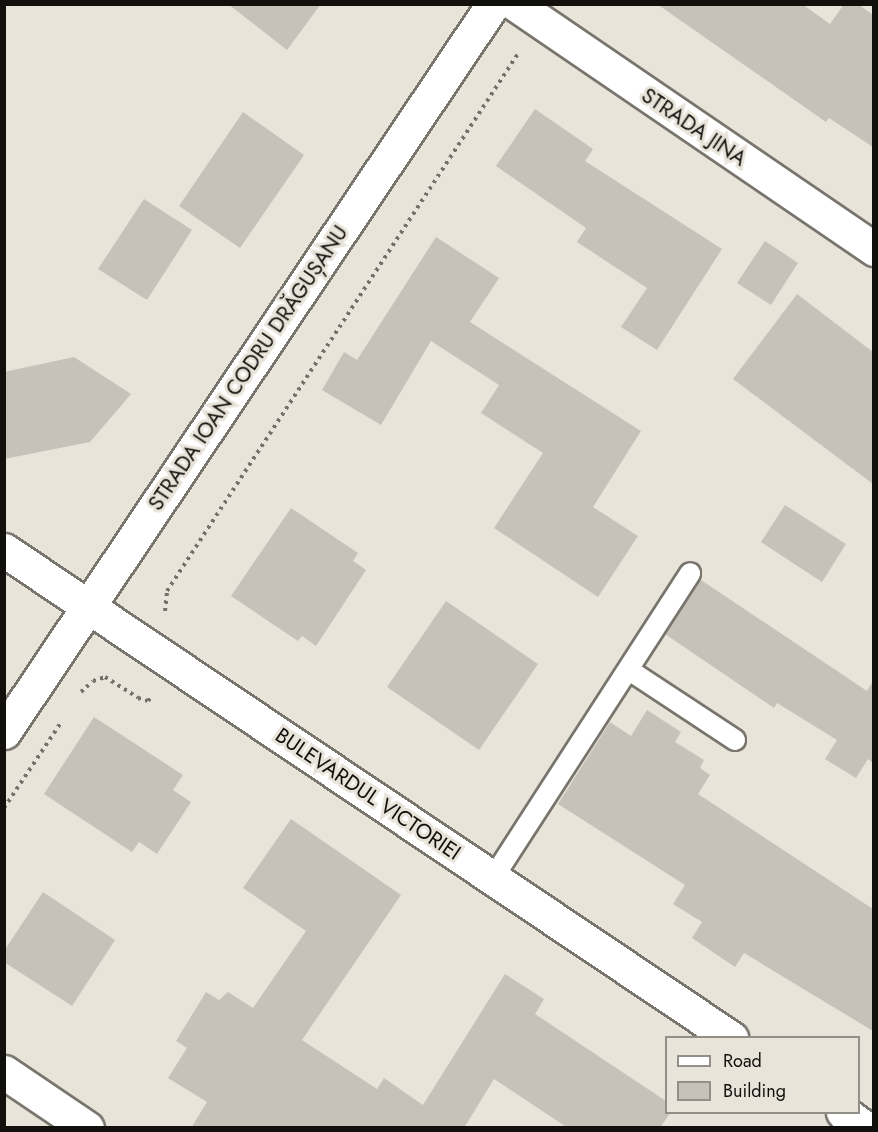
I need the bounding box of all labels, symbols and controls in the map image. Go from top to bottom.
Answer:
street label: STRADA JINA [637,83,751,171]
street label: STRADA IOAN CODRU DRĂGUȘANU [143,221,353,515]
street label: BULEVARDUL VICTORIEI [271,723,465,865]
legend [665,1036,860,1114]
text: Road [723,1048,762,1074]
text: Building [723,1078,786,1104]

